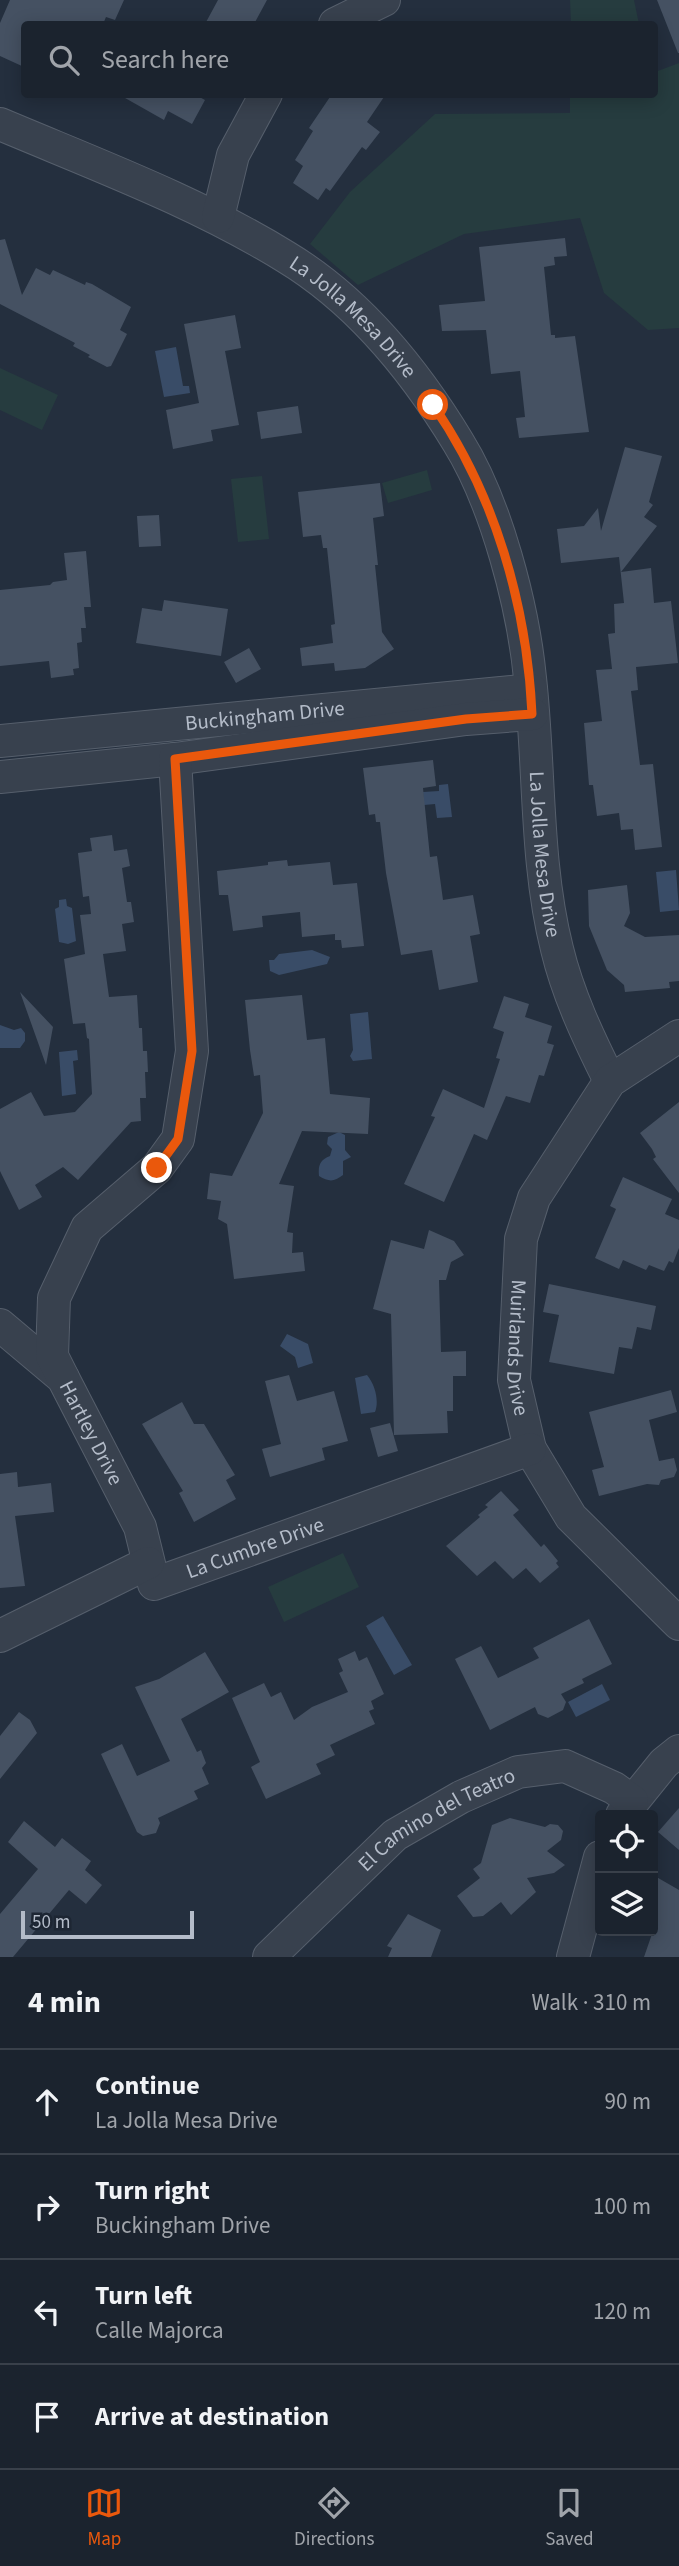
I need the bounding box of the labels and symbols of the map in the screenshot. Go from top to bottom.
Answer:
street label: La Jolla Mesa Drive [284,248,424,384]
route start [417,389,448,420]
street label: Buckingham Drive [184,693,346,738]
street label: La Jolla Mesa Drive [522,770,569,940]
route end [141,1152,172,1183]
street label: Muirlands Drive [499,1279,537,1419]
street label: Hartley Drive [52,1375,131,1490]
street label: La Cumbre Drive [182,1509,328,1586]
street label: El Camino del Teatro [351,1760,520,1878]
scale bar [21,1908,194,1940]

